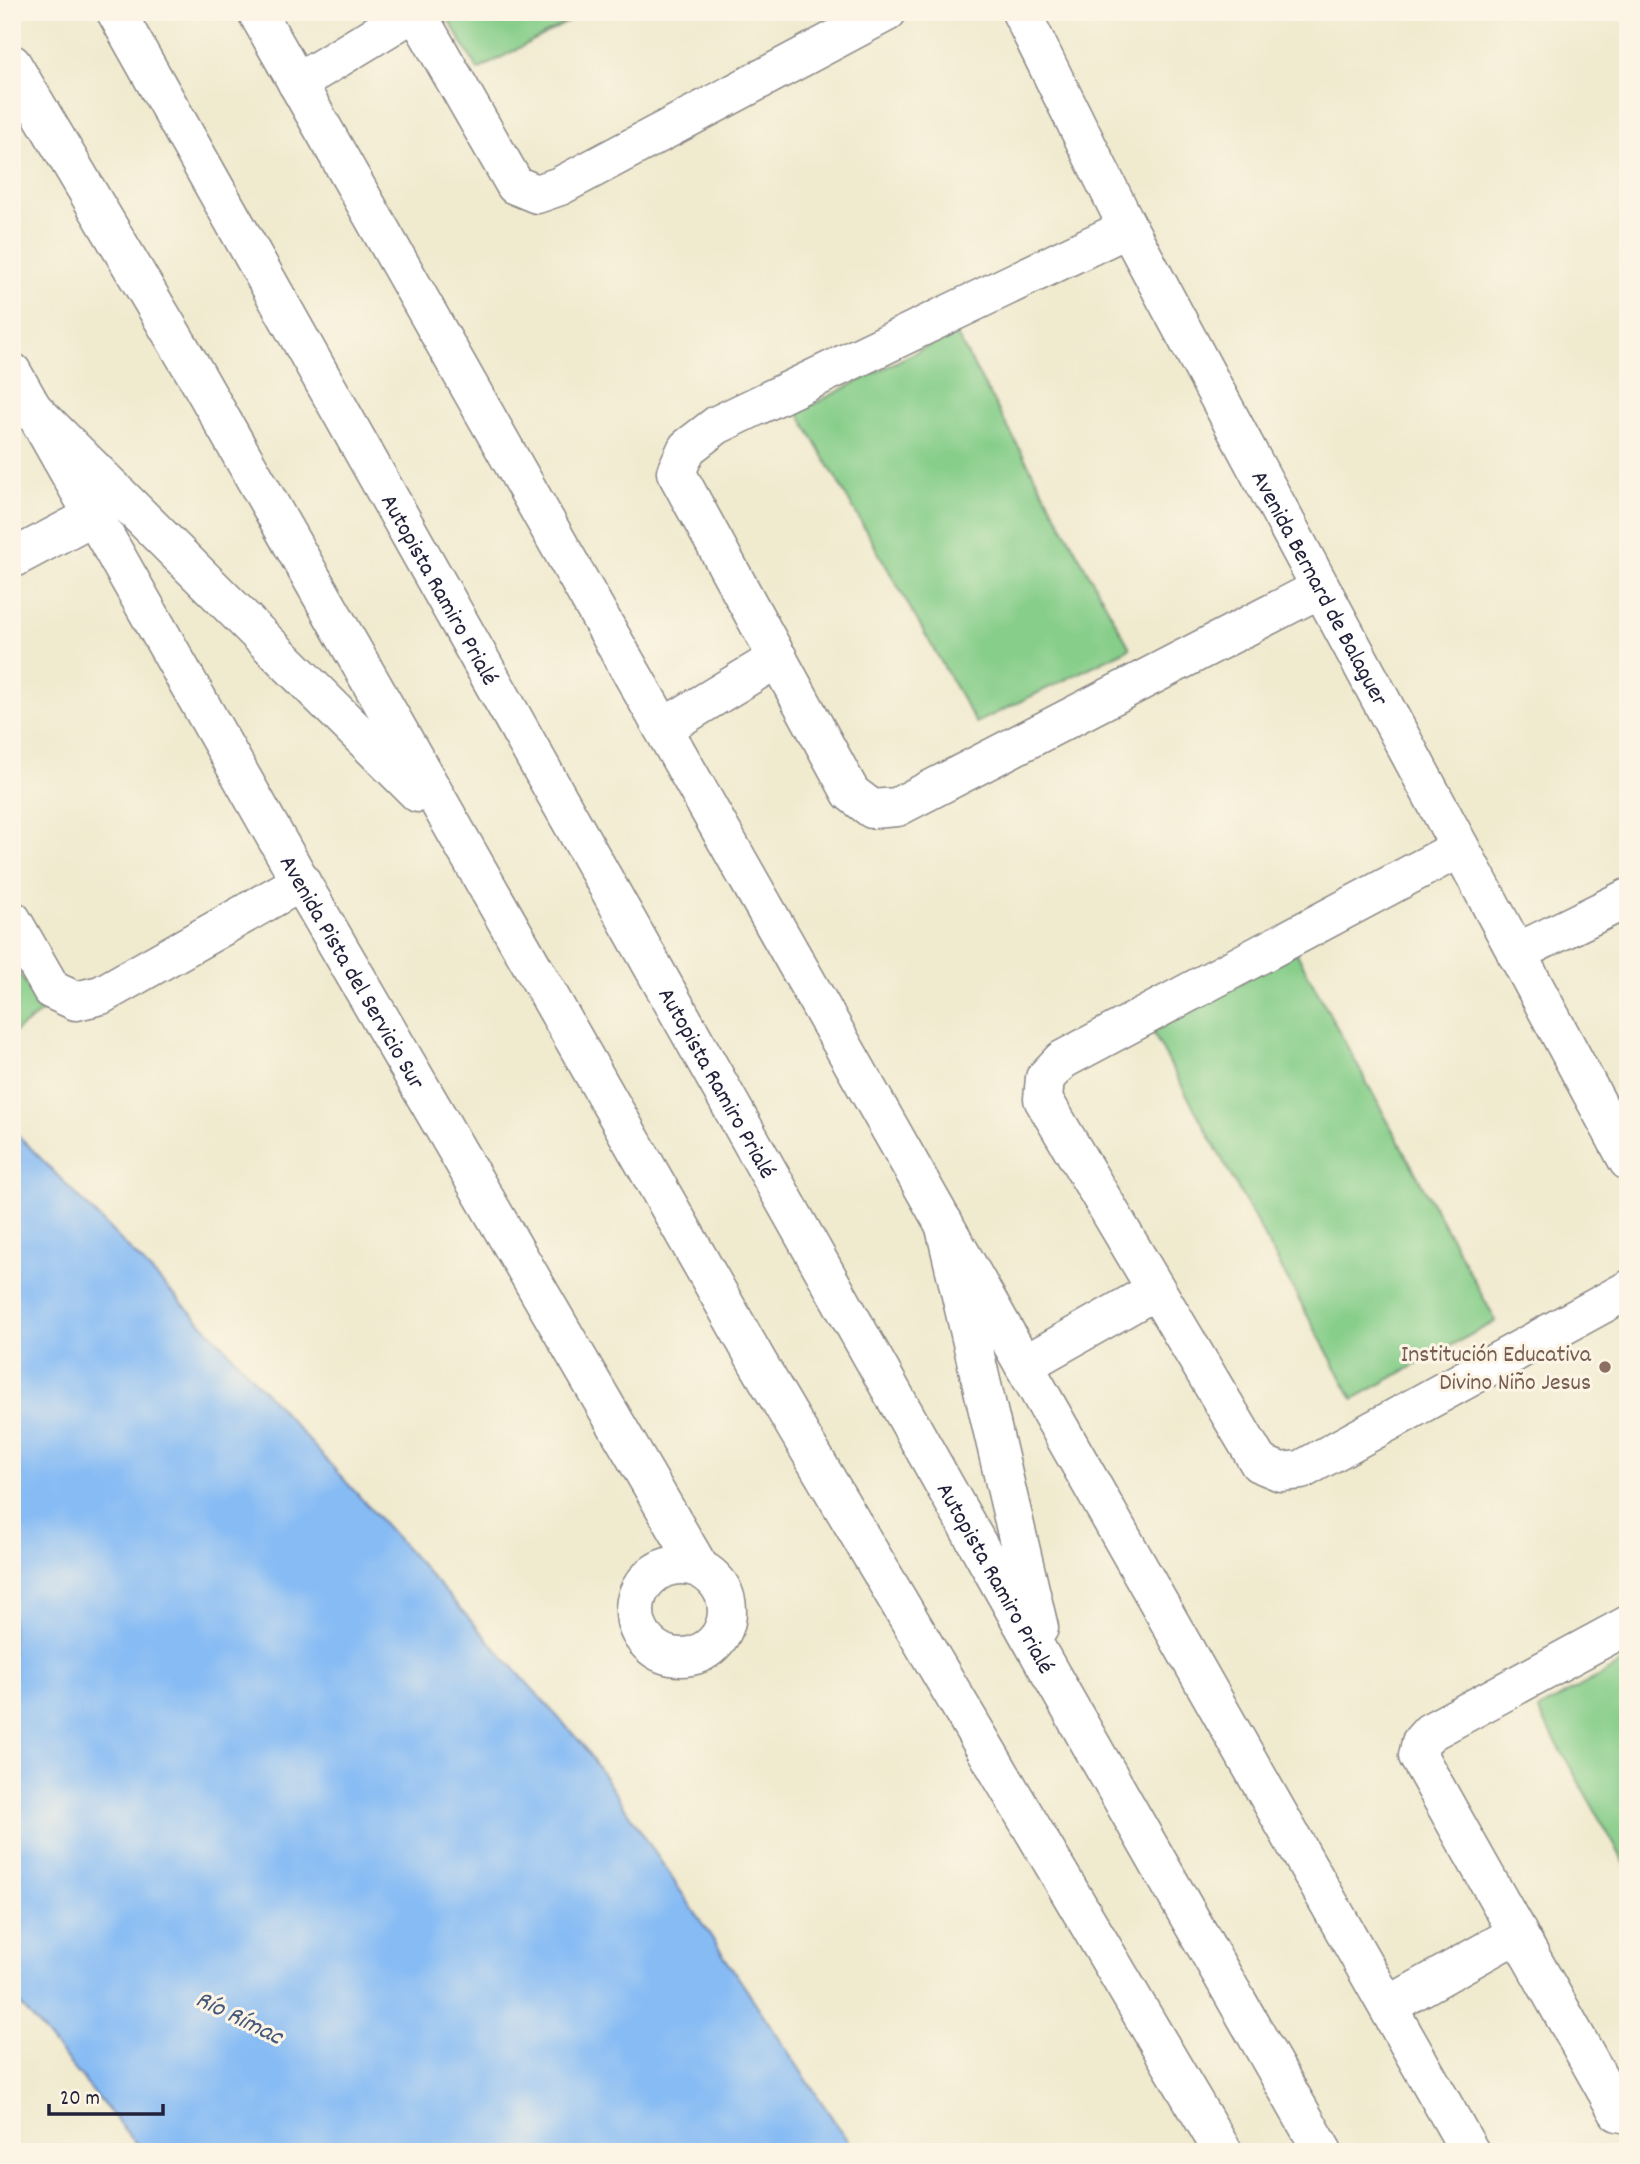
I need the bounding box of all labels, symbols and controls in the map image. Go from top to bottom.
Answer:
street label: Avenida Bernard de Balaguer [1241,465,1395,713]
street label: Autopista Ramiro Prialé [370,489,505,692]
street label: Avenida Pista del Servicio Sur [269,850,432,1097]
street label: Autopista Ramiro Prialé [648,982,783,1186]
place label: Institución Educativa Divino Niño Jesus [1401,1339,1592,1401]
marker: Institución Educativa Divino Niño Jesus [1597,1359,1613,1375]
street label: Autopista Ramiro Prialé [926,1477,1061,1681]
water label: Río Rímac [189,1982,290,2057]
scale bar [49,2073,163,2117]
text: 20 m [60,2085,100,2115]

